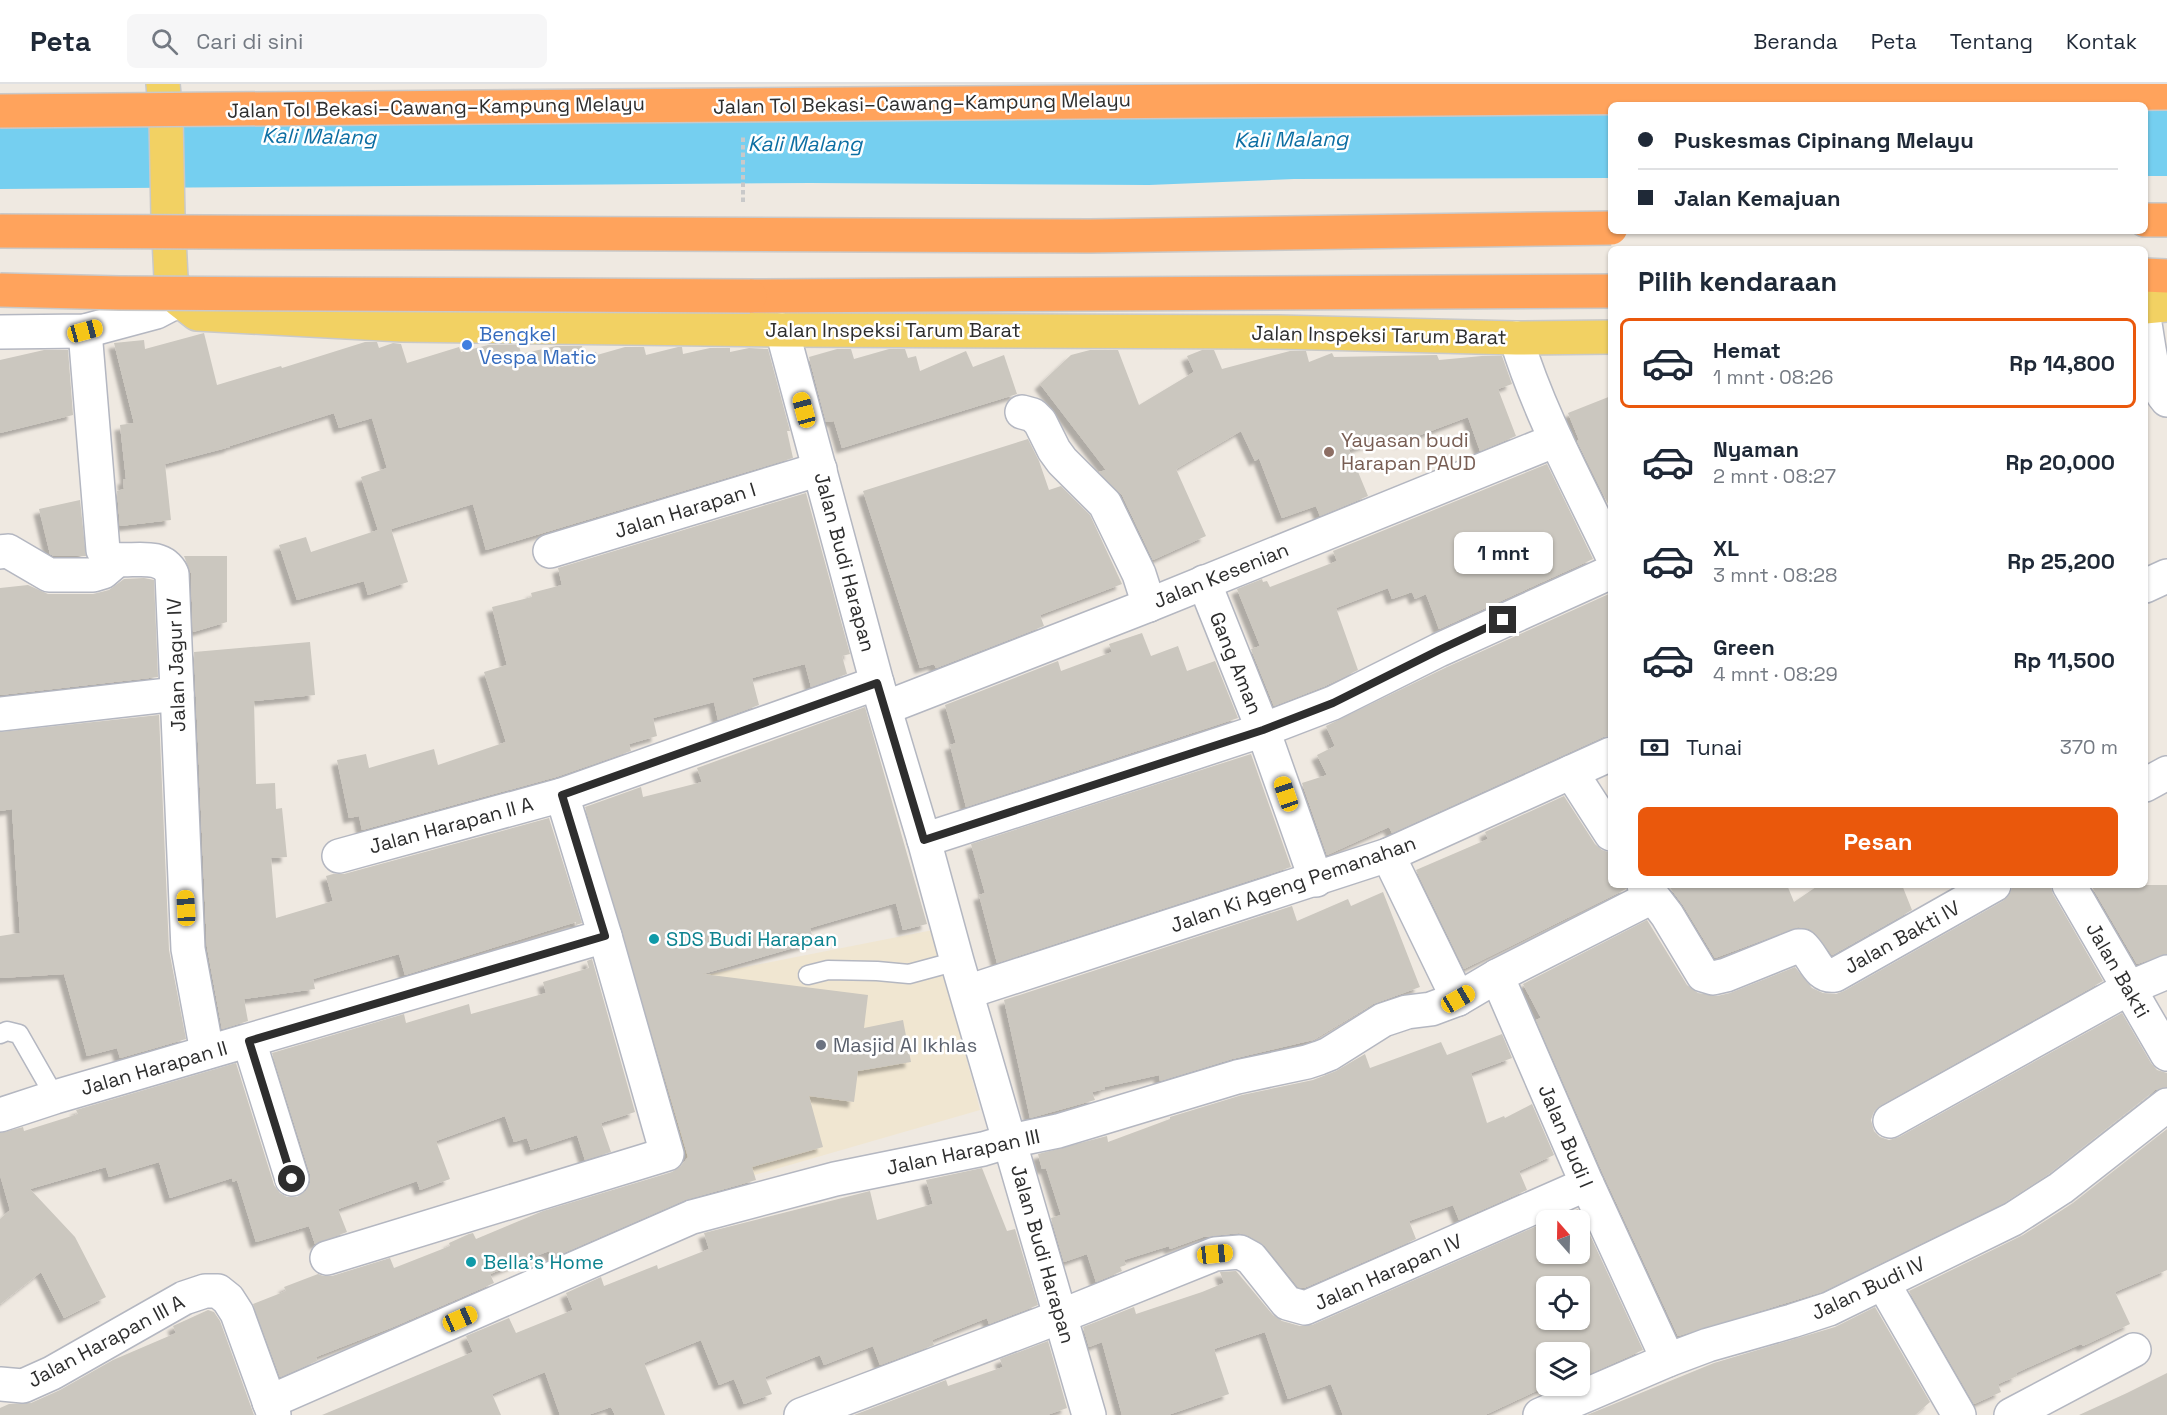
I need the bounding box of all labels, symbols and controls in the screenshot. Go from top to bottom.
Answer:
search box [127,14,547,68]
text: Peta [30,23,91,59]
icon: search [148,25,181,58]
text: Cari di sini [196,27,303,55]
text: Beranda [1753,28,1838,55]
text: Peta [1871,28,1917,55]
text: Tentang [1950,28,2033,55]
text: Kontak [2066,28,2137,55]
street label: Jalan Tol Bekasi–Cawang–Kampung Melayu [713,86,1131,120]
street label: Jalan Tol Bekasi–Cawang–Kampung Melayu [227,90,645,124]
water label: Kali Malang [262,122,378,151]
water label: Kali Malang [1234,124,1350,153]
text: Puskesmas Cipinang Melayu [1674,126,1974,154]
water label: Kali Malang [748,130,864,157]
text: Jalan Kemajuan [1674,184,1840,212]
text: Pilih kendaraan [1638,264,1837,299]
street label: Jalan Inspeksi Tarum Barat [765,317,1021,343]
car [65,318,105,344]
street label: Jalan Inspeksi Tarum Barat [1251,320,1507,350]
place label: Bengkel Vespa Matic [479,321,597,370]
icon: car [1641,336,1695,390]
text: Hemat [1713,336,1781,364]
marker: Bengkel Vespa Matic [460,338,474,352]
text: Rp 14,800 [2009,349,2115,377]
text: 1 mnt · 08:26 [1713,364,1834,390]
car [791,390,817,430]
place label: Yayasan budi Harapan PAUD [1341,427,1476,476]
icon: car [1641,435,1695,489]
text: Nyaman [1713,435,1799,463]
marker: Yayasan budi Harapan PAUD [1322,445,1336,459]
text: Rp 20,000 [2005,448,2115,476]
text: 2 mnt · 08:27 [1713,463,1836,489]
street label: Jalan Budi Harapan [809,469,881,655]
street label: Jalan Harapan I [611,476,759,544]
callout: 1 mnt [1454,533,1552,575]
icon: car [1641,534,1695,588]
text: XL [1713,534,1739,562]
street label: Jalan Kesenian [1150,536,1292,614]
text: 1 mnt [1477,540,1530,566]
text: Rp 25,200 [2007,547,2115,575]
text: 3 mnt · 08:28 [1713,562,1837,588]
street label: Jalan Jagur IV [161,597,191,733]
route end [1489,606,1516,633]
street label: Gang Aman [1204,608,1268,718]
icon: car [1641,633,1695,687]
text: Green [1713,633,1775,661]
text: Rp 11,500 [2013,646,2115,674]
text: 4 mnt · 08:29 [1713,661,1838,687]
icon: cash [1638,731,1671,764]
text: Tunai [1686,733,1742,761]
text: 370 m [2060,734,2118,760]
car [1272,774,1300,814]
street label: Jalan Harapan II A [366,790,536,859]
button: Pesan [1638,807,2118,876]
street label: Jalan Ki Ageng Pemanahan [1167,830,1419,938]
car [176,890,196,926]
street label: Jalan Bakti IV [1839,894,1965,980]
street label: Jalan Bakti [2080,917,2156,1023]
place label: SDS Budi Harapan [666,926,837,952]
marker: SDS Budi Harapan [647,932,661,946]
car [1438,982,1478,1016]
place label: Masjid Al Ikhlas [833,1032,977,1058]
street label: Jalan Harapan II [78,1035,230,1101]
marker: Masjid Al Ikhlas [814,1038,828,1052]
street label: Jalan Budi I [1533,1080,1599,1192]
street label: Jalan Harapan III [884,1123,1042,1181]
street label: Jalan Budi Harapan [1005,1161,1081,1347]
route start [278,1165,305,1192]
north arrow [1536,1210,1590,1264]
map controls [1536,1210,1590,1396]
street label: Jalan Harapan IV [1310,1228,1466,1316]
car [1196,1243,1234,1265]
place label: Bella's Home [483,1249,604,1275]
street label: Jalan Budi IV [1807,1250,1929,1326]
marker: Bella's Home [464,1255,478,1269]
button: locate [1536,1276,1590,1330]
street label: Jalan Harapan III A [23,1289,189,1393]
car [440,1303,480,1335]
button: layers [1536,1342,1590,1396]

